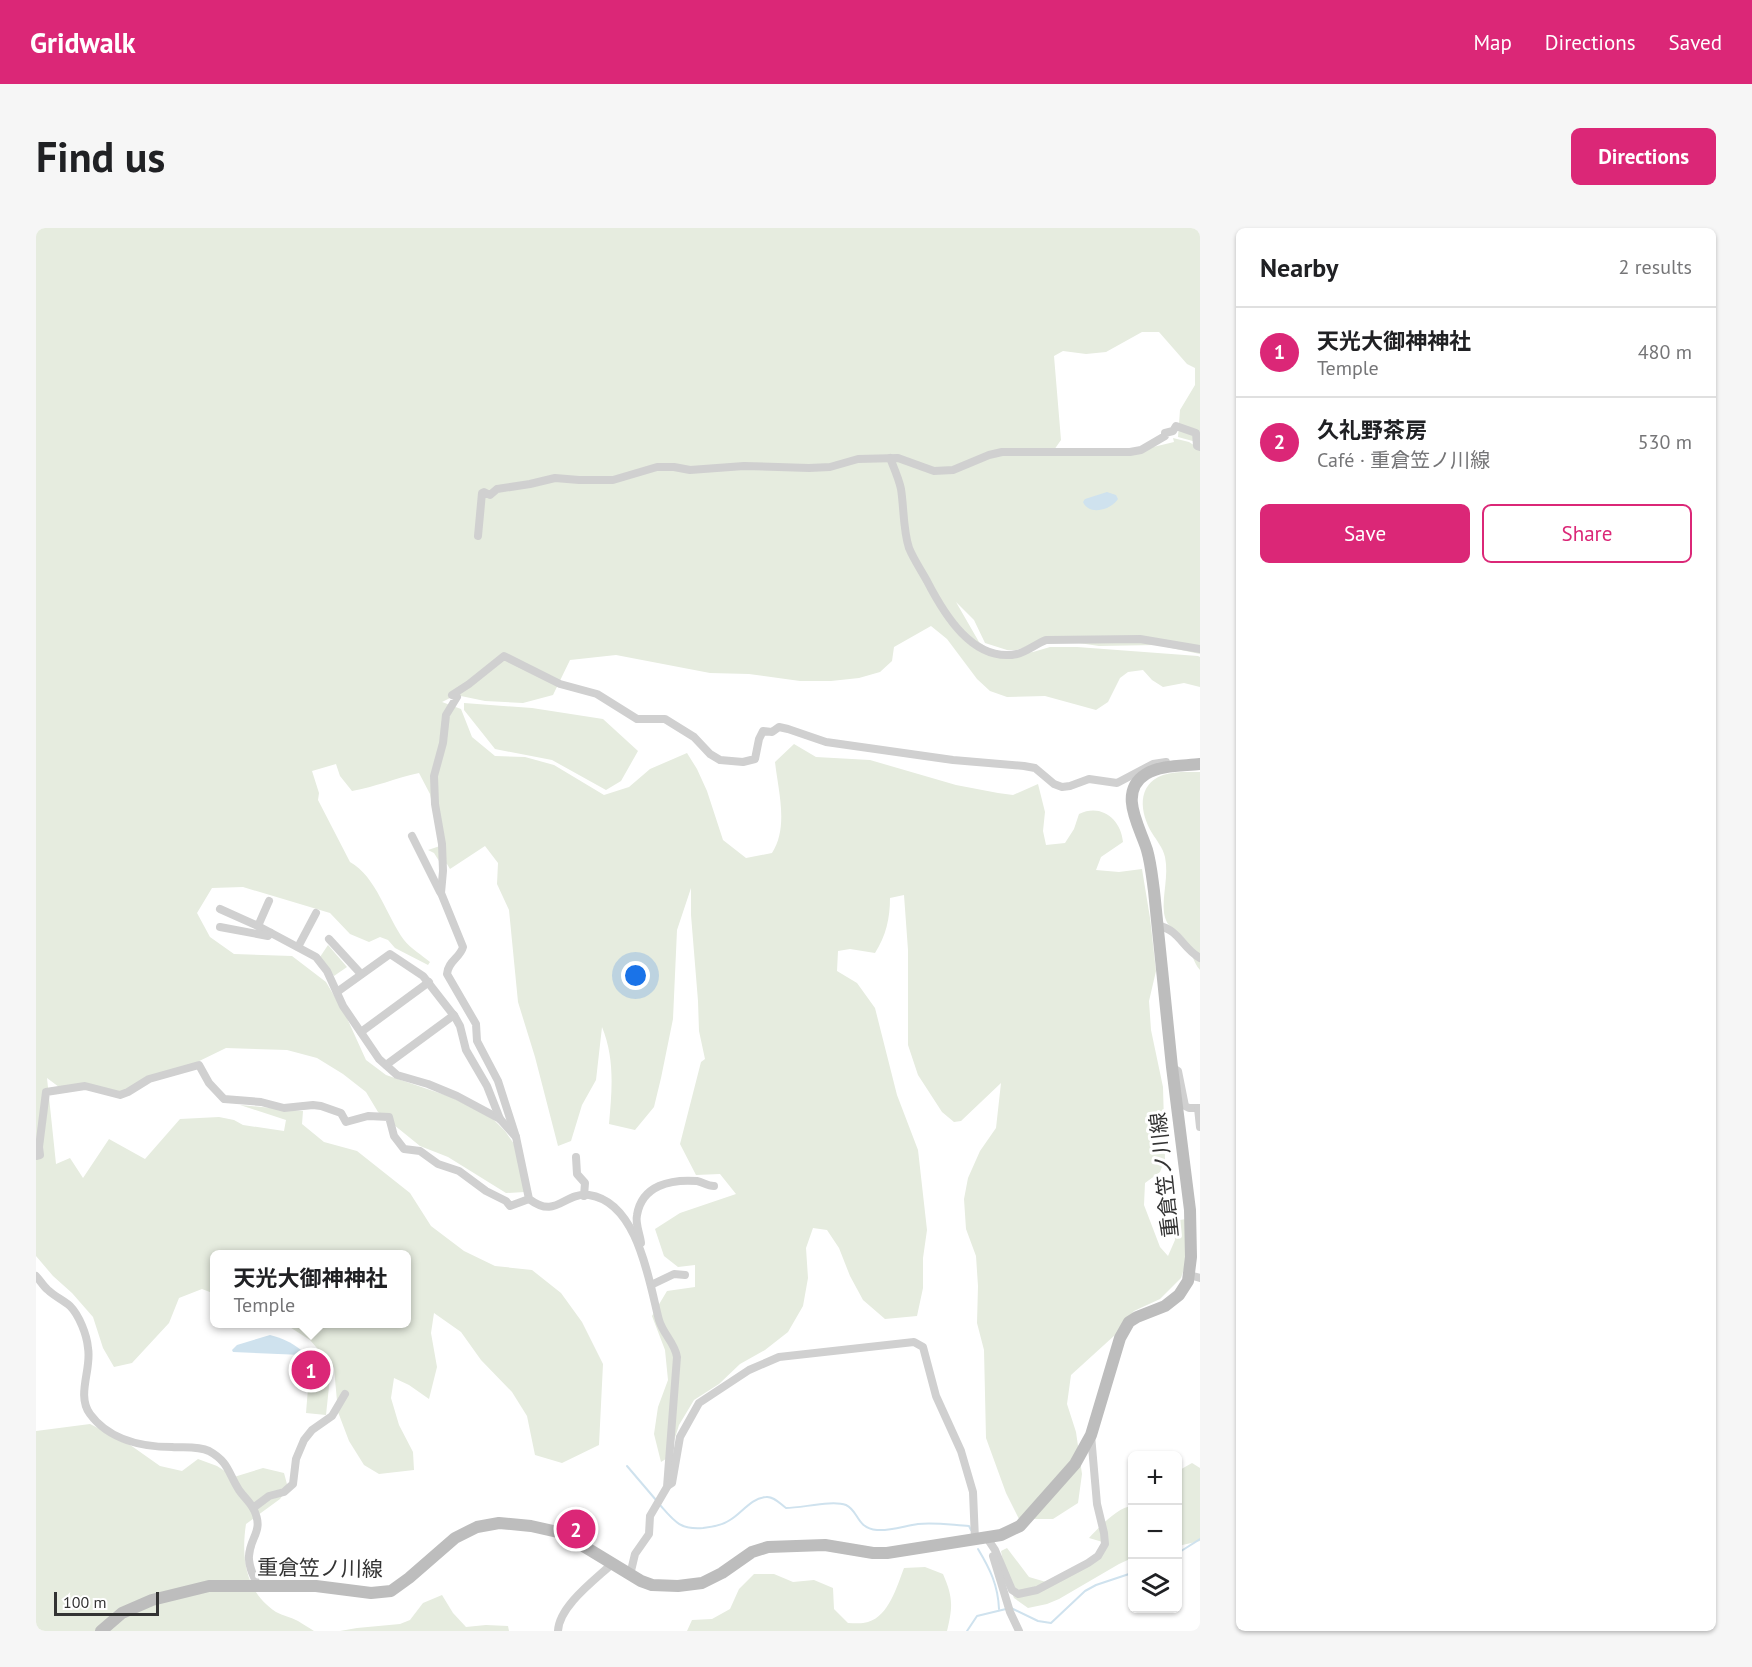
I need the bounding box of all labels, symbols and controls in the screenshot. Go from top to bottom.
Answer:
text: Gridwalk [30,24,136,61]
text: Map [1473,29,1512,56]
text: Directions [1545,29,1636,56]
text: Saved [1669,29,1722,56]
button: Directions [1571,128,1716,185]
text: Find us [36,129,165,184]
text: Nearby [1260,251,1338,284]
text: 2 results [1619,254,1692,280]
text: 天光大御神神社 [1317,327,1471,355]
text: 1 [1274,339,1285,365]
text: 480 m [1638,339,1692,365]
text: Temple [1317,355,1379,381]
text: 久礼野茶房 [1317,416,1427,444]
text: 2 [1274,429,1285,455]
text: 530 m [1638,429,1692,455]
text: Café · 重倉笠ノ川線 [1317,447,1490,473]
button: Save [1260,504,1470,563]
button: Share [1482,504,1692,563]
your location [621,961,650,990]
street label: 重倉笠ノ川線 [1144,1111,1184,1239]
popup [210,1250,411,1328]
text: 天光大御神神社 [233,1264,388,1292]
text: Temple [233,1292,295,1318]
pin: 1 [292,1348,330,1392]
map controls [1128,1451,1182,1613]
button: + [1128,1451,1182,1505]
button: − [1128,1505,1182,1559]
pin: 2 [556,1506,596,1552]
street label: 重倉笠ノ川線 [257,1553,383,1583]
button: layers [1128,1559,1182,1613]
scale bar [54,1589,159,1616]
text: 100 m [63,1592,106,1612]

